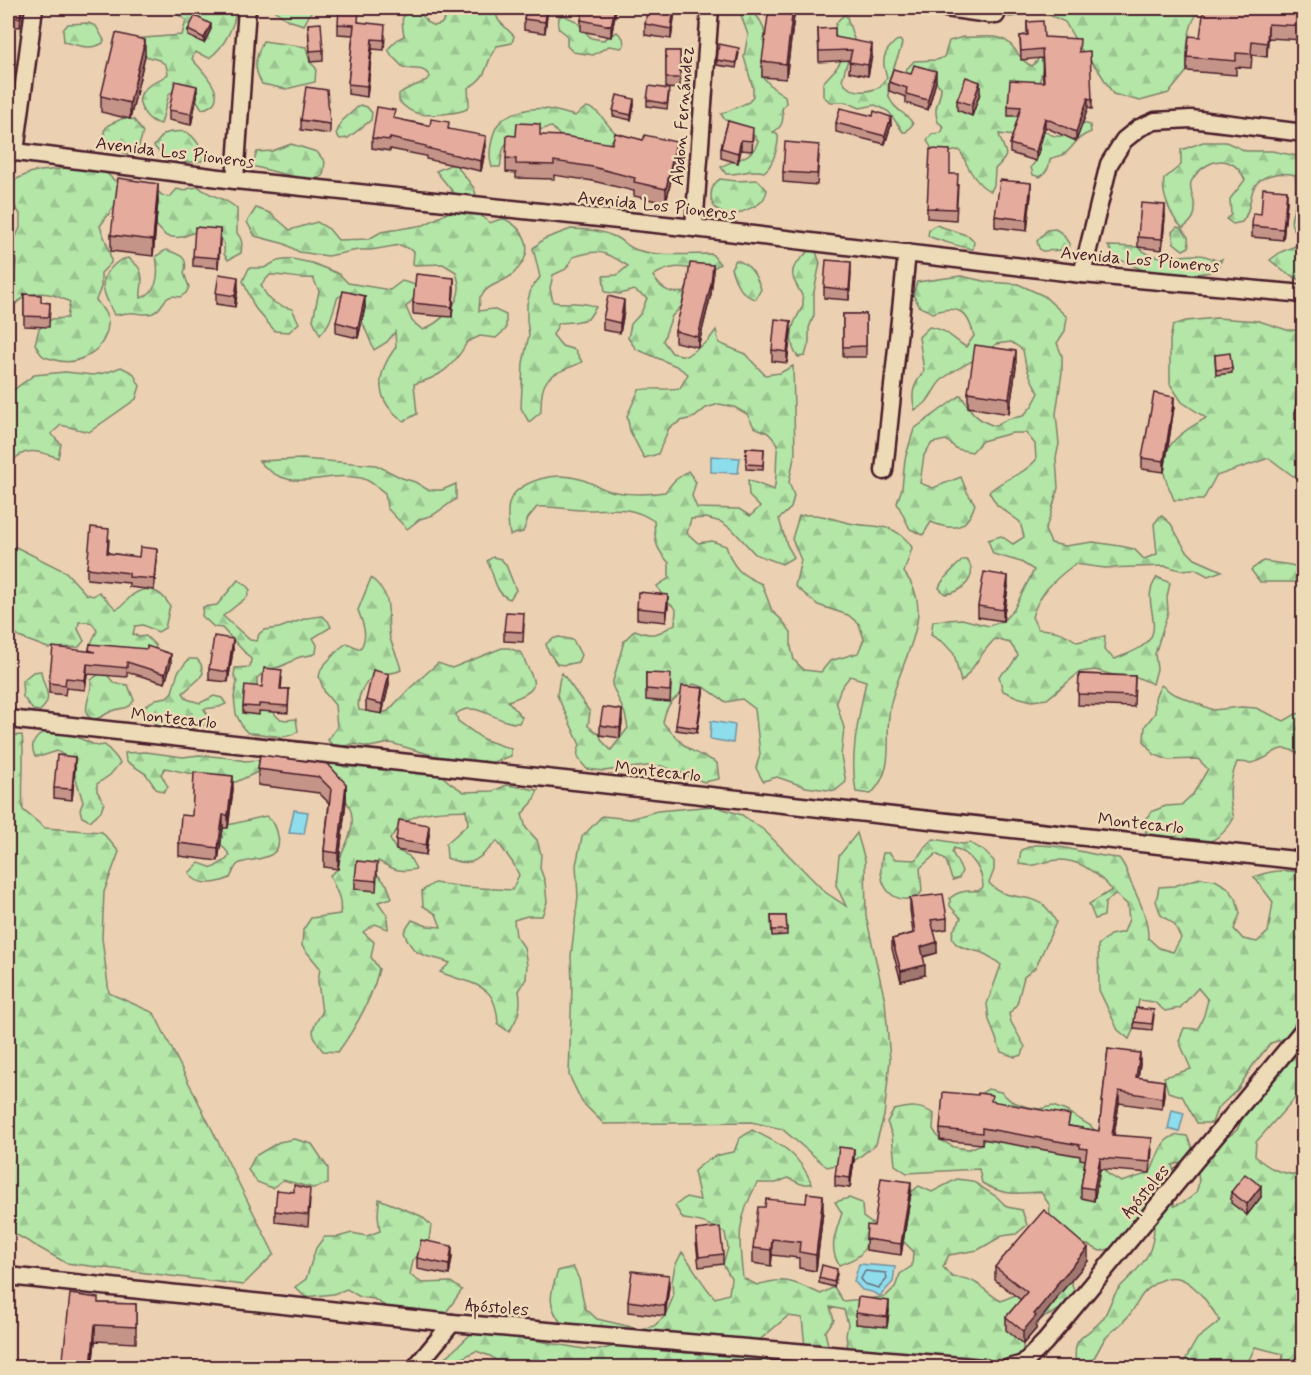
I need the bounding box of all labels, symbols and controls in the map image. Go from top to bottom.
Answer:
street label: Abdon Fernández [666,46,700,187]
street label: Avenida Los Pioneros [94,131,256,175]
street label: Avenida Los Pioneros [576,186,738,226]
street label: Avenida Los Pioneros [1059,241,1221,279]
street label: Montecarlo [130,703,218,735]
street label: Montecarlo [614,756,702,788]
street label: Montecarlo [1097,808,1185,840]
street label: Apóstoles [1116,1160,1176,1224]
street label: Apóstoles [464,1293,530,1324]

